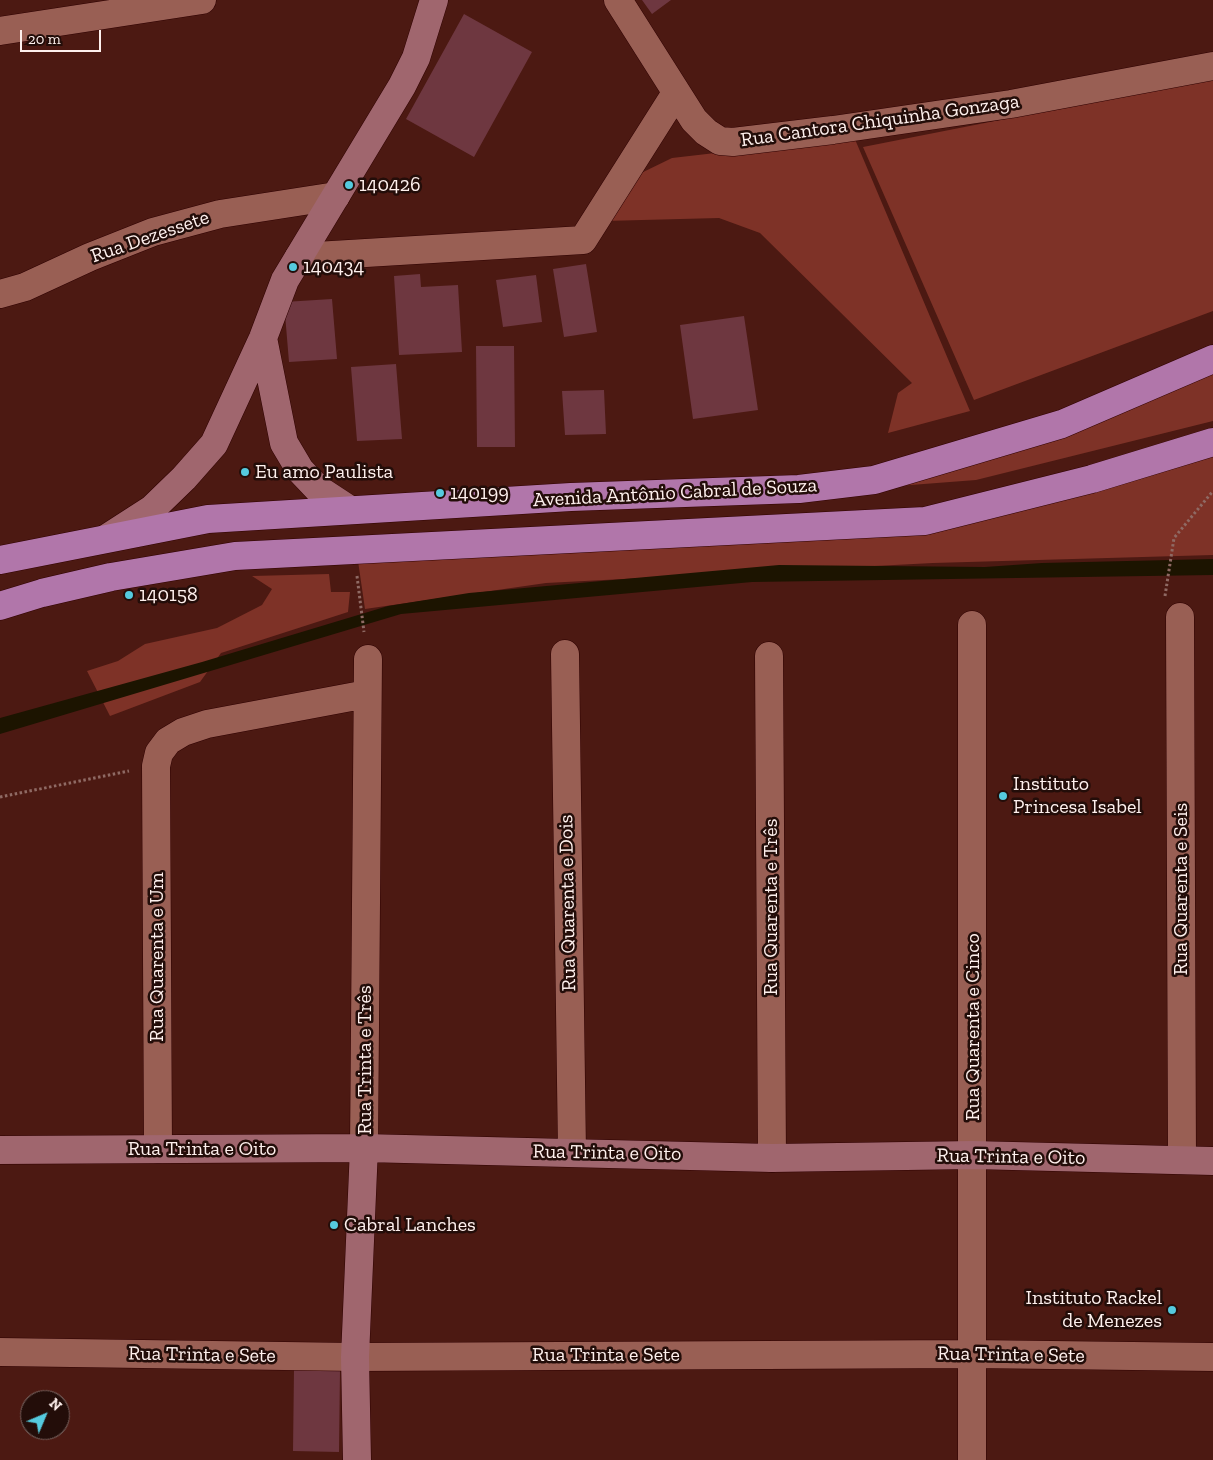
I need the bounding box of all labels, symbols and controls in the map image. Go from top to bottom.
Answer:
scale bar [22,20,104,52]
text: 20 m [28,30,61,48]
street label: Rua Cantora Chiquinha Gonzaga [739,90,1021,152]
place label: 140426 [359,173,421,197]
marker: 140426 [343,179,355,191]
street label: Rua Dezessete [88,206,212,268]
place label: 140434 [303,255,364,279]
marker: 140434 [287,261,299,273]
place label: Eu amo Paulista [255,460,393,484]
marker: Eu amo Paulista [239,466,251,478]
street label: Avenida Antônio Cabral de Souza [532,474,818,512]
place label: 140199 [450,481,509,505]
marker: 140199 [434,487,446,499]
place label: 140158 [139,583,198,607]
marker: 140158 [123,589,135,601]
place label: Instituto Princesa Isabel [1013,772,1142,819]
marker: Instituto Princesa Isabel [997,790,1009,802]
street label: Rua Quarenta e Seis [1169,803,1193,975]
street label: Rua Quarenta e Dois [554,814,582,992]
street label: Rua Quarenta e Três [759,819,783,995]
street label: Rua Quarenta e Um [145,872,169,1042]
street label: Rua Quarenta e Cinco [961,933,985,1121]
street label: Rua Trinta e Três [353,985,377,1135]
street label: Rua Trinta e Oito [128,1137,276,1161]
street label: Rua Trinta e Oito [532,1140,682,1166]
street label: Rua Trinta e Oito [936,1144,1086,1170]
place label: Cabral Lanches [344,1213,476,1237]
marker: Cabral Lanches [328,1219,340,1231]
place label: Instituto Rackel de Menezes [1025,1286,1162,1333]
marker: Instituto Rackel de Menezes [1166,1304,1178,1316]
street label: Rua Trinta e Sete [128,1342,276,1368]
street label: Rua Trinta e Sete [937,1342,1085,1368]
street label: Rua Trinta e Sete [532,1343,680,1367]
north arrow [20,1390,70,1440]
text: N [45,1395,65,1415]

